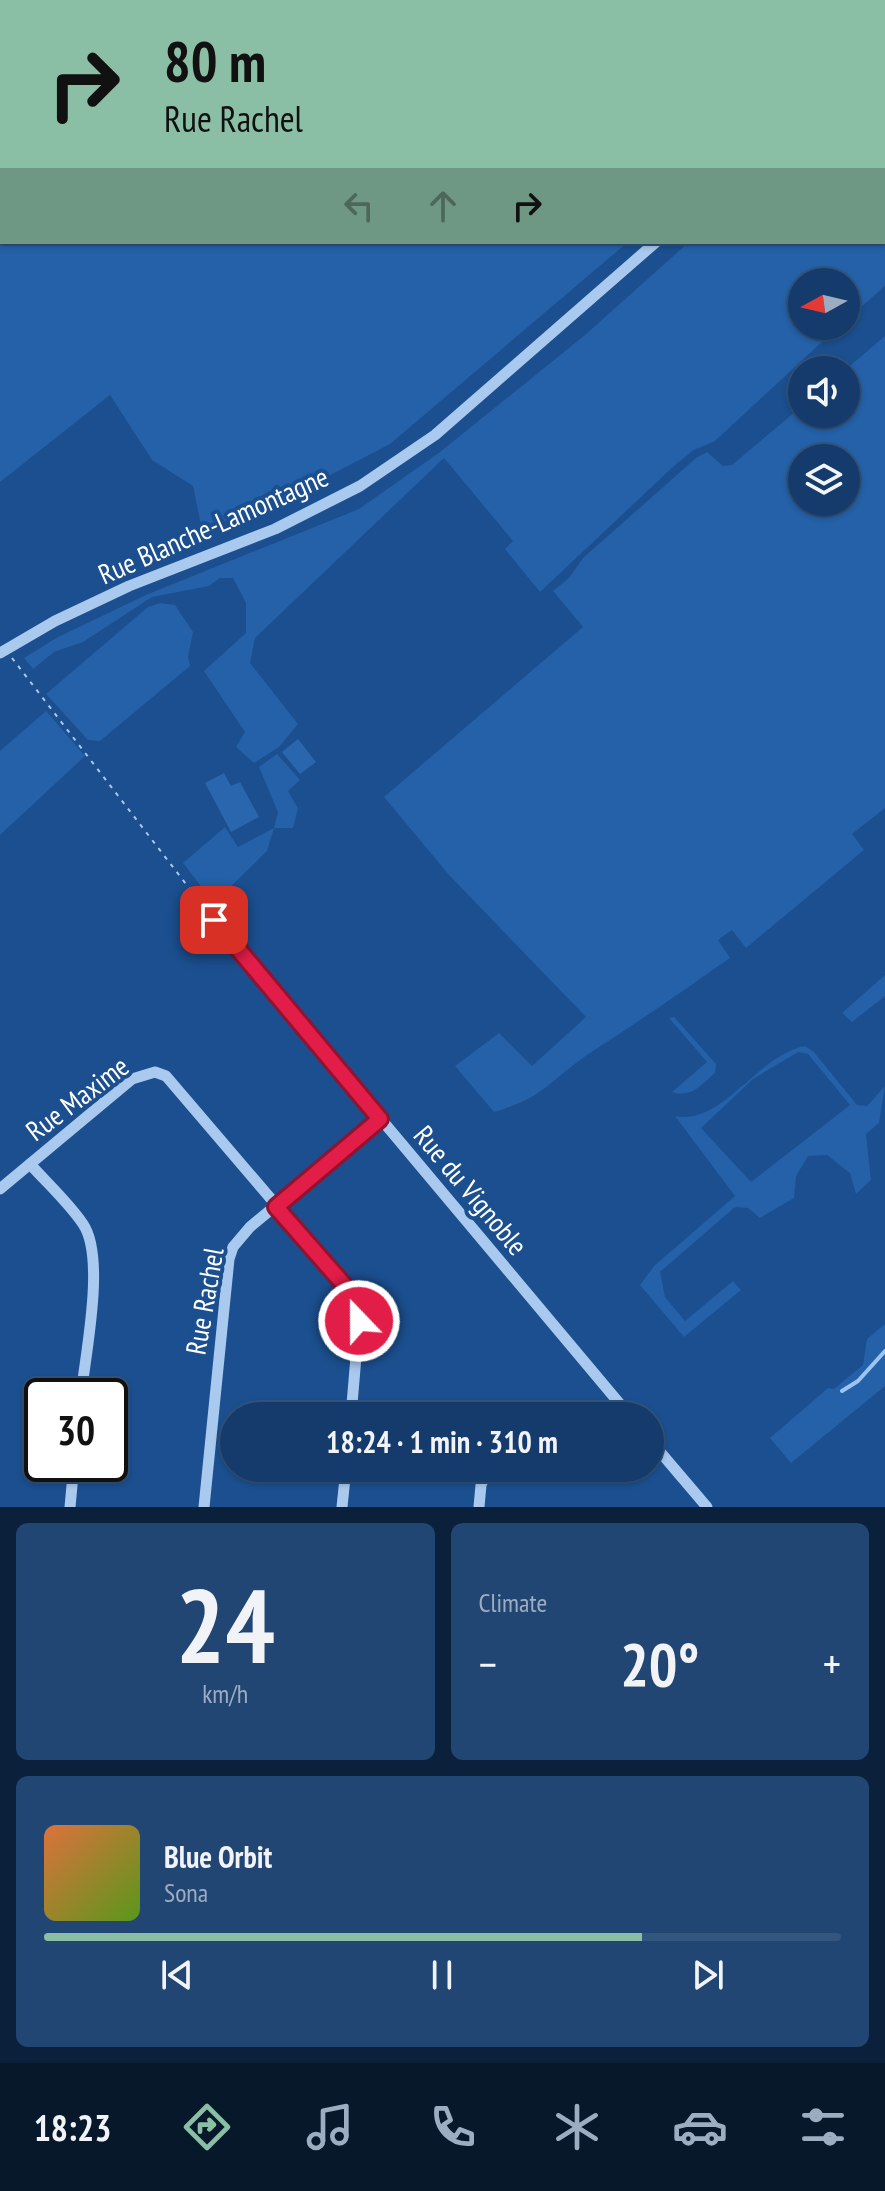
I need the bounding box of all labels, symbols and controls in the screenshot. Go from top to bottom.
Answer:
text: 80 m [164,25,266,97]
icon: right [32,32,136,136]
text: Rue Rachel [164,95,303,142]
icon: left [337,184,381,228]
icon: ahead [421,184,465,228]
icon: right [505,184,549,228]
north arrow [788,268,860,340]
map controls [788,268,860,516]
button: sound [788,356,860,428]
button: layers [788,444,860,516]
street label: Rue Blanche-Lamontagne [92,458,334,592]
pin [180,886,248,954]
icon: arrive [192,898,236,942]
street label: Rue Maxime [18,1047,136,1149]
street label: Rue du Vignoble [406,1117,536,1263]
street label: Rue Rachel [176,1244,232,1357]
position arrow [317,1279,401,1363]
speed limit sign: 30 [24,1378,128,1482]
text: 18:24 · 1 min · 310 m [326,1422,558,1461]
text: 24 [176,1557,275,1692]
text: Climate [479,1586,547,1619]
text: 20° [620,1625,699,1703]
text: − [479,1635,497,1692]
text: + [823,1635,841,1692]
text: km/h [202,1677,248,1710]
text: Blue Orbit [164,1837,272,1876]
text: Sona [164,1876,208,1909]
icon: previous [155,1953,199,1997]
icon: pause [420,1953,464,1997]
icon: next [686,1953,730,1997]
icon: directions [179,2099,235,2155]
icon: music [302,2099,358,2155]
icon: phone [425,2099,481,2155]
icon: climate [549,2099,605,2155]
icon: car [672,2099,728,2155]
icon: filters [795,2099,851,2155]
text: 18:23 [34,2104,112,2151]

